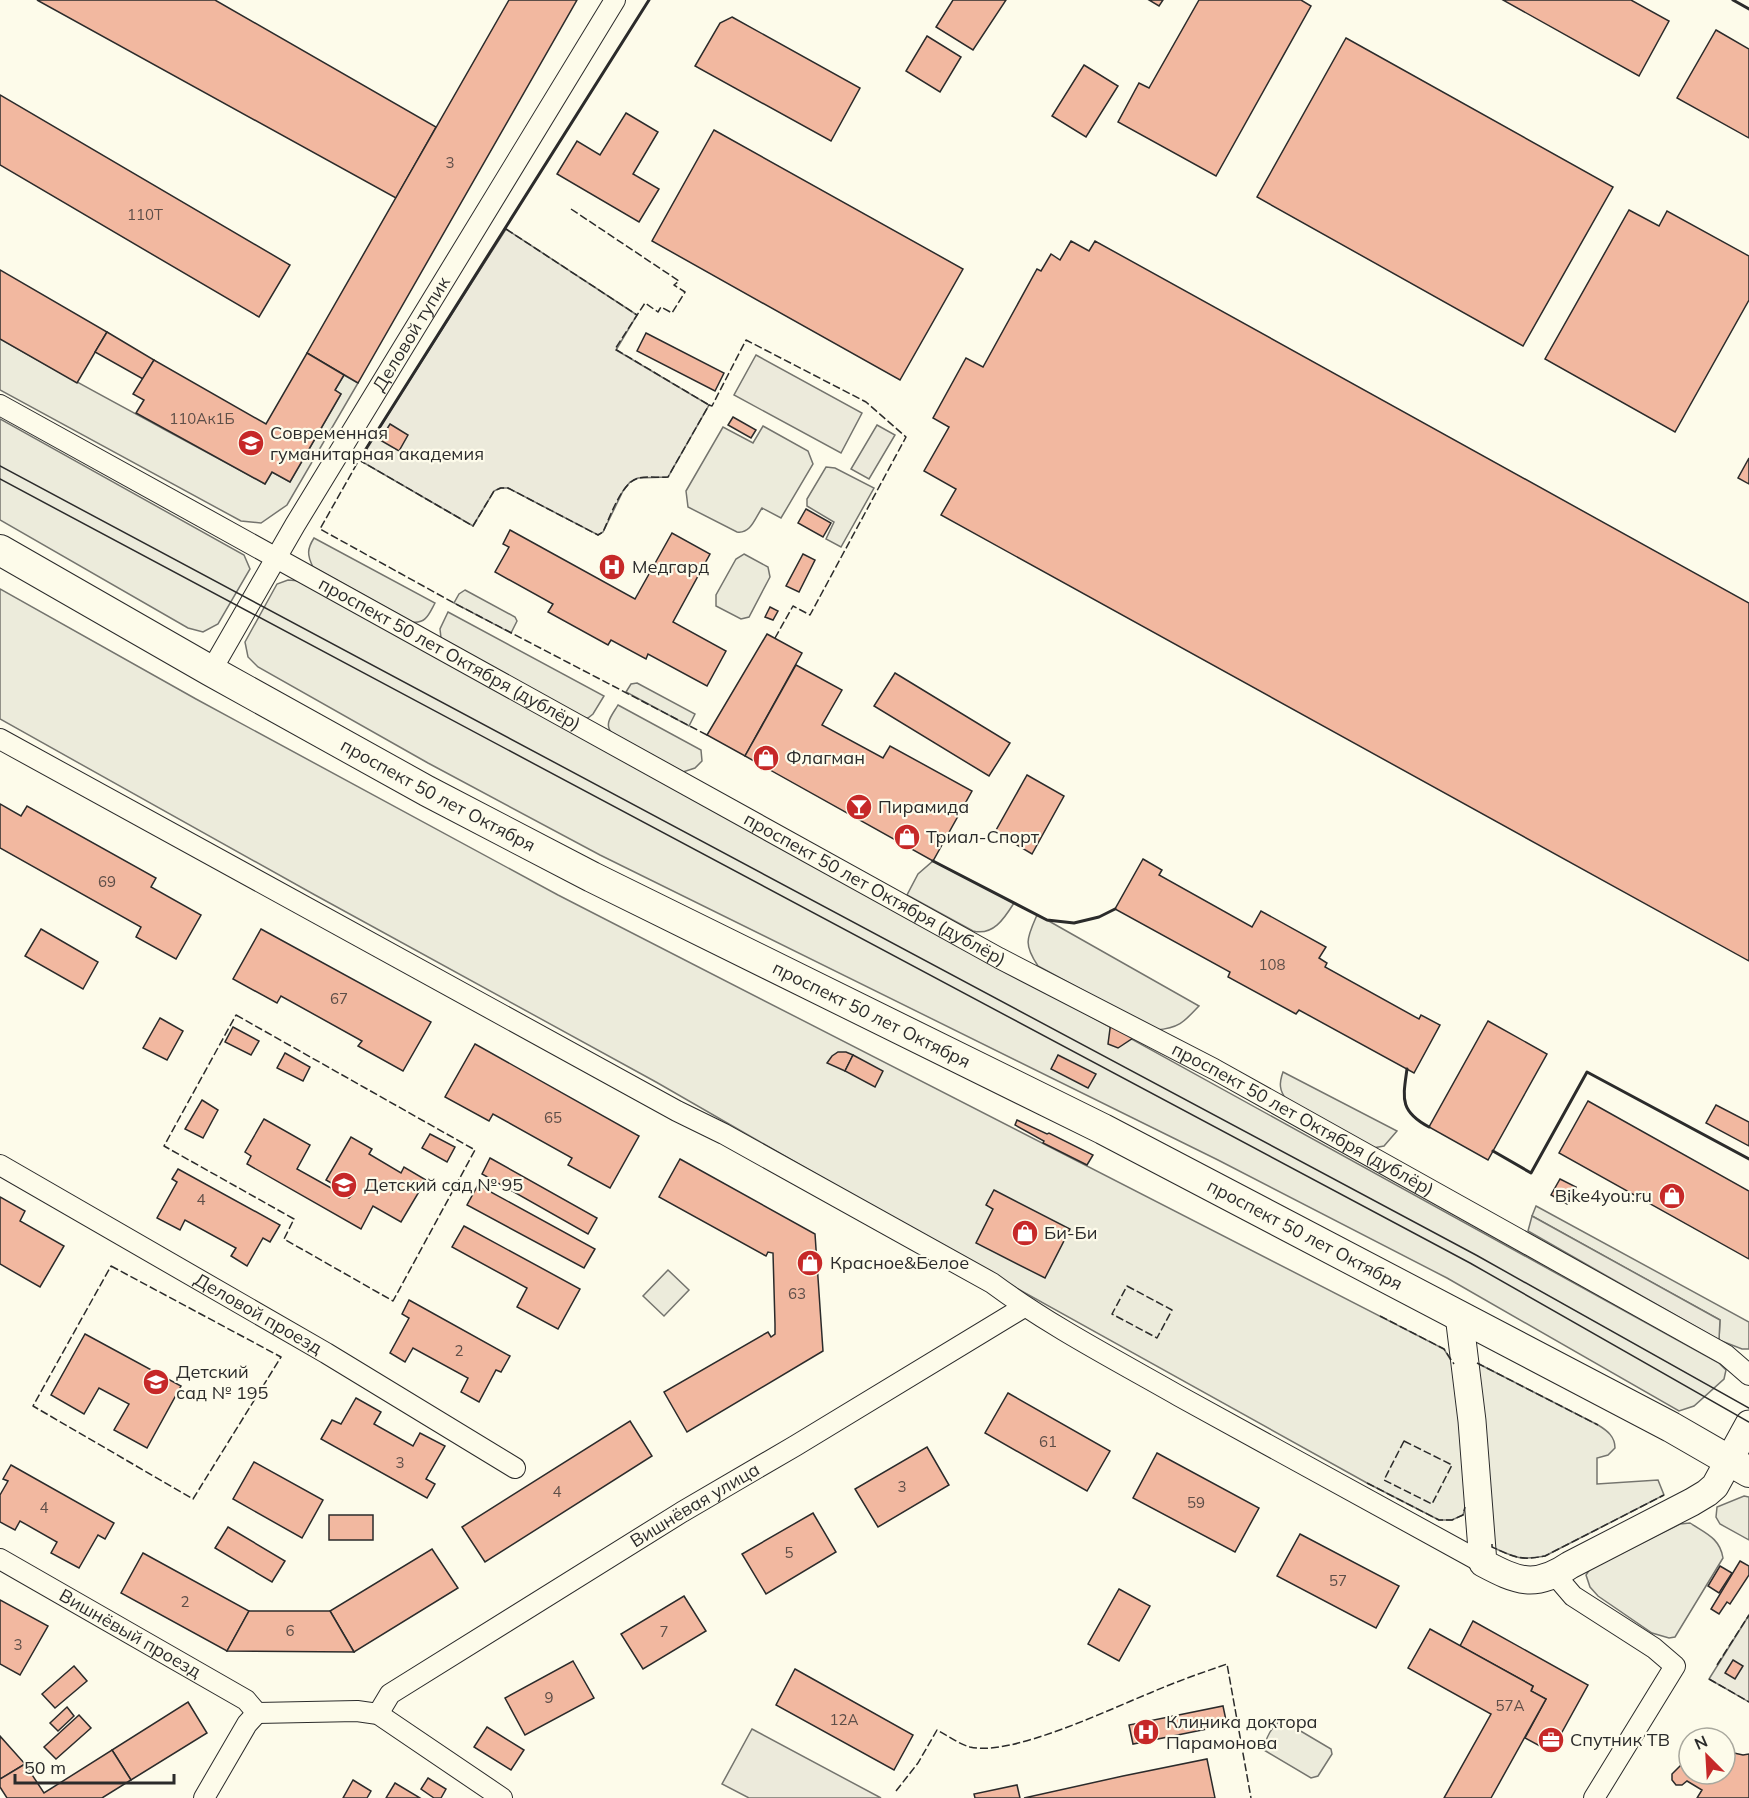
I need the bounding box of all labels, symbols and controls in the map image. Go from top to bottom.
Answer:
house number: 3 [445,153,455,172]
house number: 110Т [127,205,163,224]
street label: Деловой тупик [367,272,455,396]
house number: 110Ак1Б [169,409,235,428]
place label: Современная гуманитарная академия [270,421,484,465]
school or university icon: Современная гуманитарная академия [236,428,266,458]
hospital icon: Медгард [597,552,627,582]
place label: Медгард [632,555,709,578]
street label: проспект 50 лет Октября (дублёр) [315,572,585,735]
street label: проспект 50 лет Октября [337,733,539,856]
shop icon: Флагман [751,743,781,773]
place label: Флагман [786,746,865,769]
bar icon: Пирамида [844,792,874,822]
place label: Пирамида [878,795,969,818]
street label: проспект 50 лет Октября (дублёр) [740,807,1010,971]
shop icon: Триал-Спорт [892,822,922,852]
place label: Триал-Спорт [926,825,1040,848]
house number: 69 [98,872,116,891]
house number: 108 [1258,955,1286,974]
street label: проспект 50 лет Октября [769,956,974,1073]
house number: 67 [330,989,348,1008]
street label: проспект 50 лет Октября (дублёр) [1168,1037,1438,1201]
house number: 65 [544,1108,562,1127]
school or university icon: Детский сад № 95 [329,1170,359,1200]
place label: Детский сад № 95 [364,1173,523,1196]
street label: проспект 50 лет Октября [1203,1174,1407,1295]
shop icon: Bike4you.ru [1657,1181,1687,1211]
place label: Bike4you.ru [1555,1184,1652,1207]
house number: 4 [196,1190,206,1209]
shop icon: Би-Би [1010,1218,1040,1248]
place label: Би-Би [1044,1221,1098,1244]
shop icon: Красное&Белое [795,1248,825,1278]
place label: Красное&Белое [830,1251,969,1274]
street label: Деловой проезд [190,1268,326,1359]
house number: 63 [788,1284,806,1303]
house number: 2 [454,1341,464,1360]
place label: Детский сад № 195 [176,1360,269,1404]
school or university icon: Детский сад № 195 [141,1367,171,1397]
house number: 61 [1039,1432,1057,1451]
house number: 3 [395,1453,405,1472]
street label: Вишнёвая улица [626,1457,763,1552]
house number: 3 [897,1477,907,1496]
house number: 4 [552,1482,562,1501]
house number: 59 [1187,1493,1205,1512]
house number: 4 [39,1498,49,1517]
house number: 5 [784,1543,794,1562]
house number: 57 [1329,1571,1347,1590]
street label: Вишнёвый проезд [55,1583,205,1683]
house number: 2 [180,1592,190,1611]
house number: 6 [285,1621,295,1640]
house number: 7 [659,1622,669,1641]
house number: 3 [13,1635,23,1654]
house number: 9 [544,1688,554,1707]
house number: 57А [1495,1696,1525,1715]
house number: 12А [829,1710,859,1729]
place label: Клиника доктора Парамонова [1166,1710,1318,1754]
hospital icon: Клиника доктора Парамонова [1131,1717,1161,1747]
office icon: Спутник ТВ [1536,1725,1566,1755]
north arrow [1677,1726,1737,1786]
place label: Спутник ТВ [1570,1728,1670,1751]
text: N [1691,1731,1710,1754]
scale bar [15,1747,174,1785]
text: 50 m [24,1756,66,1779]

